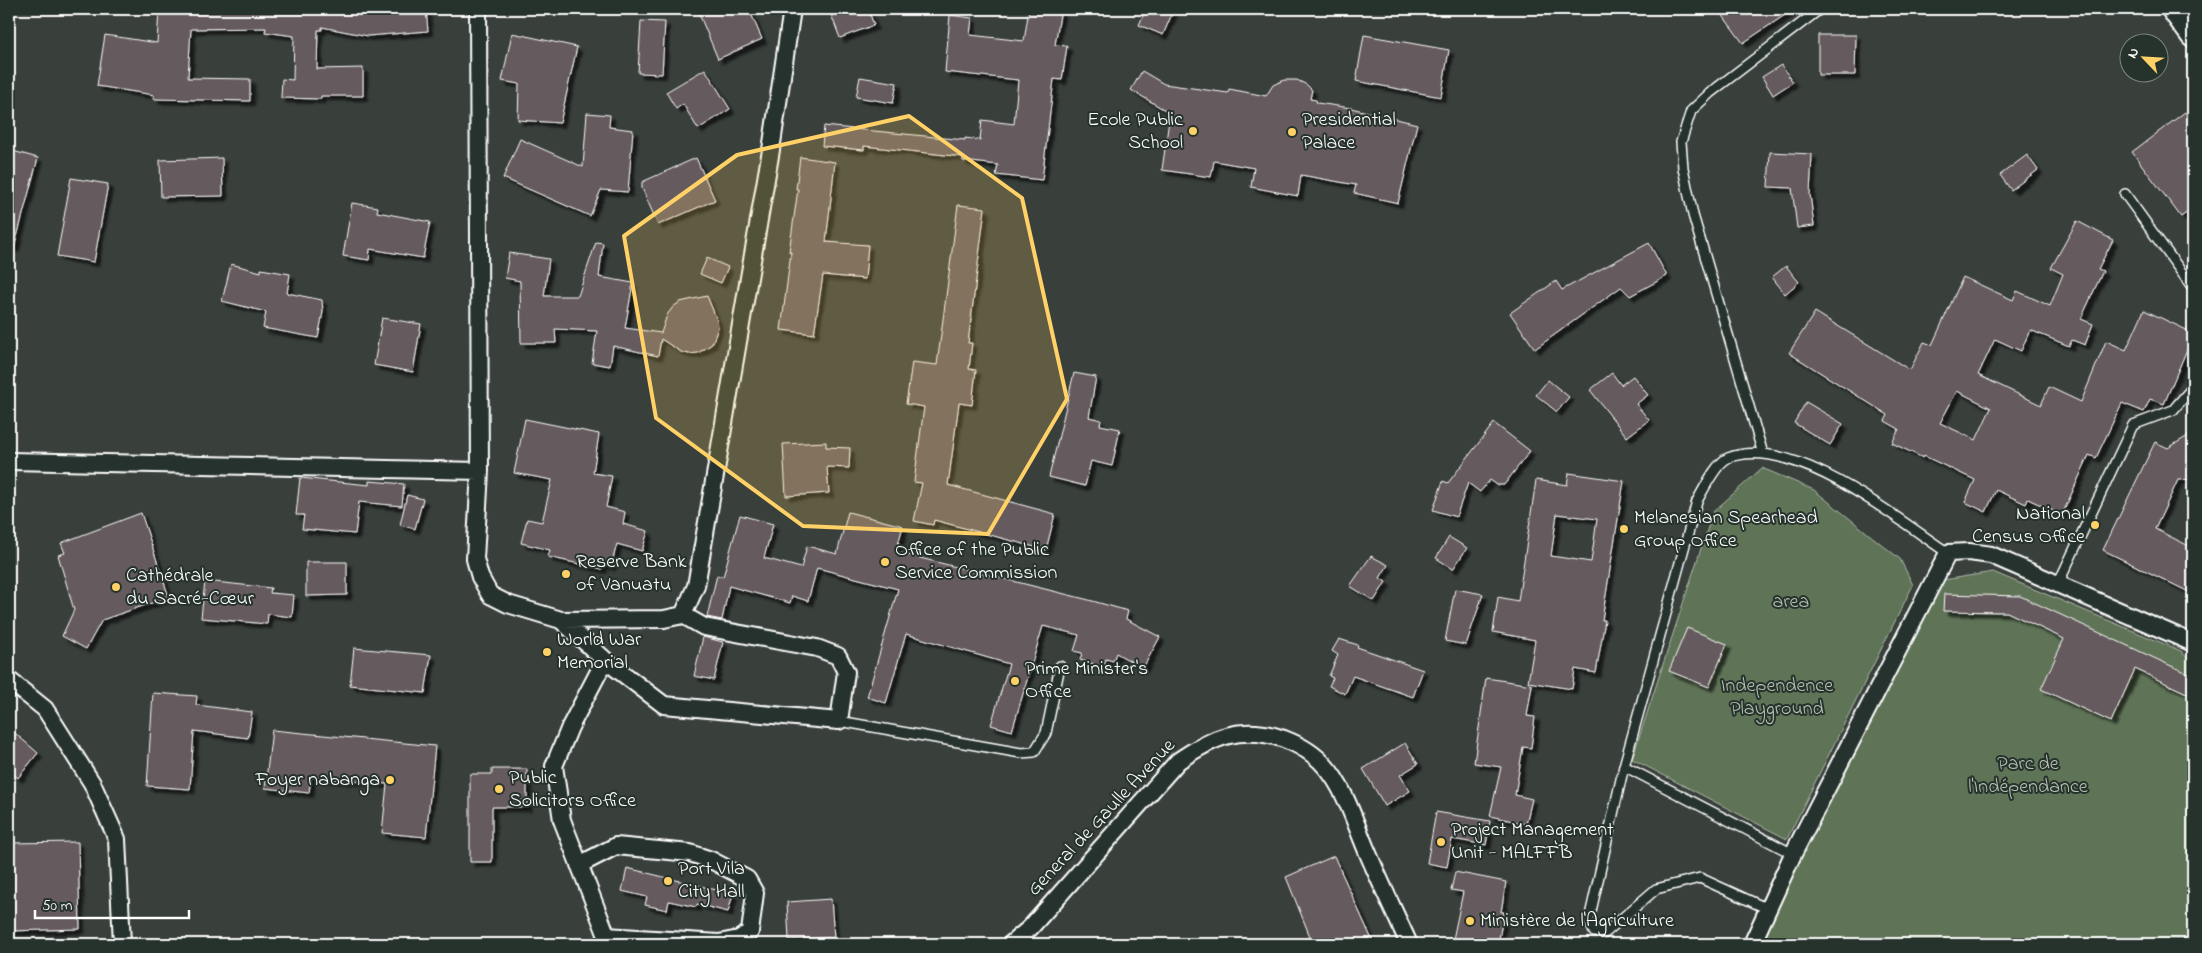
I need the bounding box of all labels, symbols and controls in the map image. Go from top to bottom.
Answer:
north arrow [2120,32,2170,82]
text: N [2122,44,2145,62]
place label: Ecole Public School [1087,106,1183,158]
place label: Presidential Palace [1302,106,1396,158]
marker: Ecole Public School [1187,125,1199,137]
marker: Presidential Palace [1286,126,1298,138]
place label: National Census Office [1972,500,2085,552]
place label: Melanesian Spearhead Group Office [1634,504,1818,556]
marker: National Census Office [2089,519,2101,531]
marker: Melanesian Spearhead Group Office [1618,523,1630,535]
place label: Office of the Public Service Commission [895,536,1058,588]
place label: Reserve Bank of Vanuatu [576,548,687,600]
marker: Office of the Public Service Commission [879,556,891,568]
place label: Cathédrale du Sacré-Cœur [126,562,255,614]
marker: Reserve Bank of Vanuatu [560,568,572,580]
marker: Cathédrale du Sacré-Cœur [110,581,122,593]
park label: area [1773,588,1809,617]
place label: World War Memorial [557,626,642,678]
marker: World War Memorial [541,646,553,658]
place label: Prime Minister's Office [1025,655,1148,707]
park label: Independence Playground [1721,672,1833,725]
marker: Prime Minister's Office [1009,675,1021,687]
street label: General de Gaulle Avenue [1021,733,1183,903]
park label: Parc de l'Indépendance [1968,750,2088,802]
place label: Public Solicitors Office [509,764,636,816]
place label: Foyer nabanga [254,766,380,796]
marker: Foyer nabanga [384,774,396,786]
marker: Public Solicitors Office [493,783,505,795]
place label: Project Management Unit - MALFFB [1451,816,1614,868]
marker: Project Management Unit - MALFFB [1435,836,1447,848]
place label: Port Vila City Hall [678,855,745,907]
marker: Port Vila City Hall [662,875,674,887]
scale bar [35,888,189,920]
text: 50 m [42,895,73,917]
place label: Ministère de l'Agriculture [1480,907,1674,937]
marker: Ministère de l'Agriculture [1464,915,1476,927]

